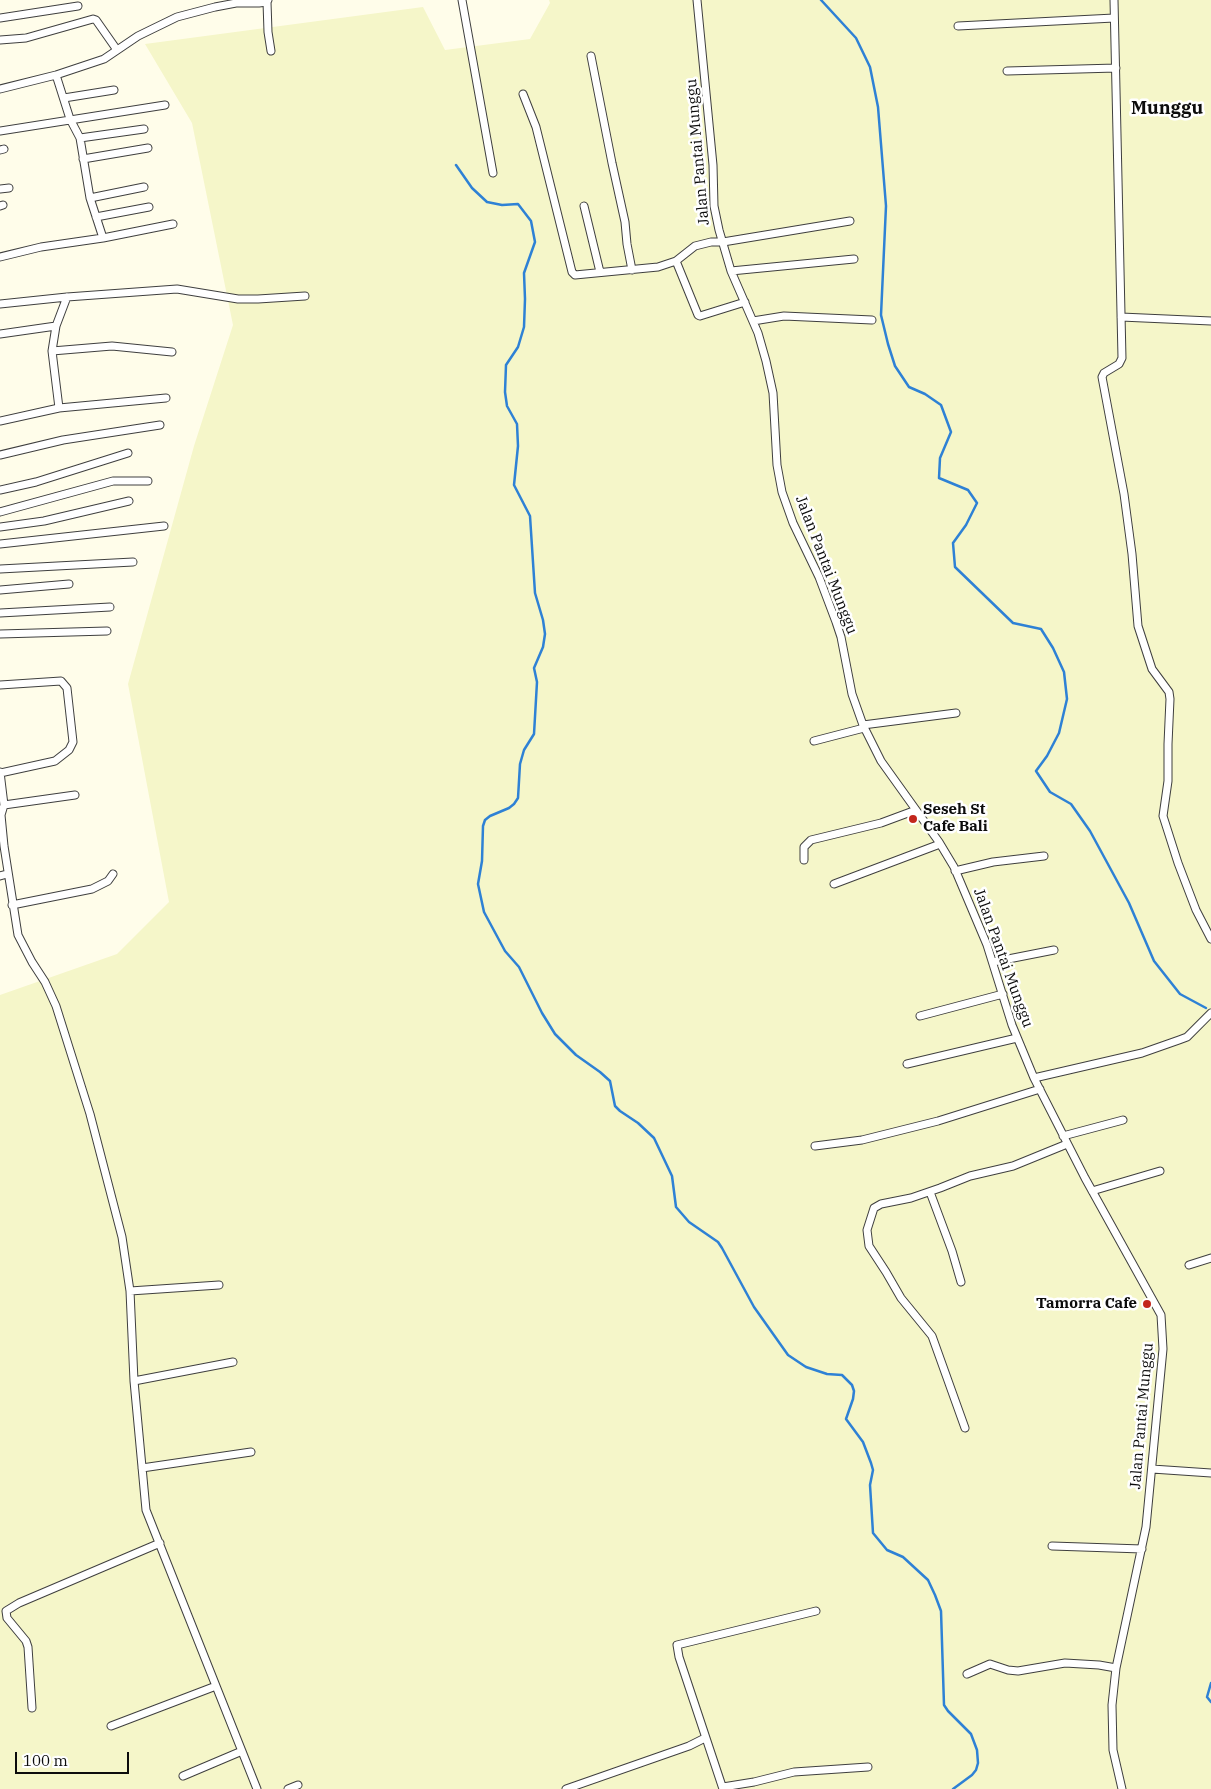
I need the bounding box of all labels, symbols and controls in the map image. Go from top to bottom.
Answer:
street label: Jalan Pantai Munggu [683,78,713,226]
district label: Munggu [1131,98,1203,120]
street label: Jalan Pantai Munggu [791,493,861,637]
place label: Seseh St Cafe Bali [923,801,988,836]
marker: Seseh St Cafe Bali [907,813,919,825]
street label: Jalan Pantai Munggu [969,886,1037,1030]
place label: Tamorra Cafe [1036,1295,1137,1313]
marker: Tamorra Cafe [1141,1298,1153,1310]
street label: Jalan Pantai Munggu [1127,1342,1157,1490]
scale bar [18,1742,131,1774]
text: 100 m [23,1751,68,1770]

